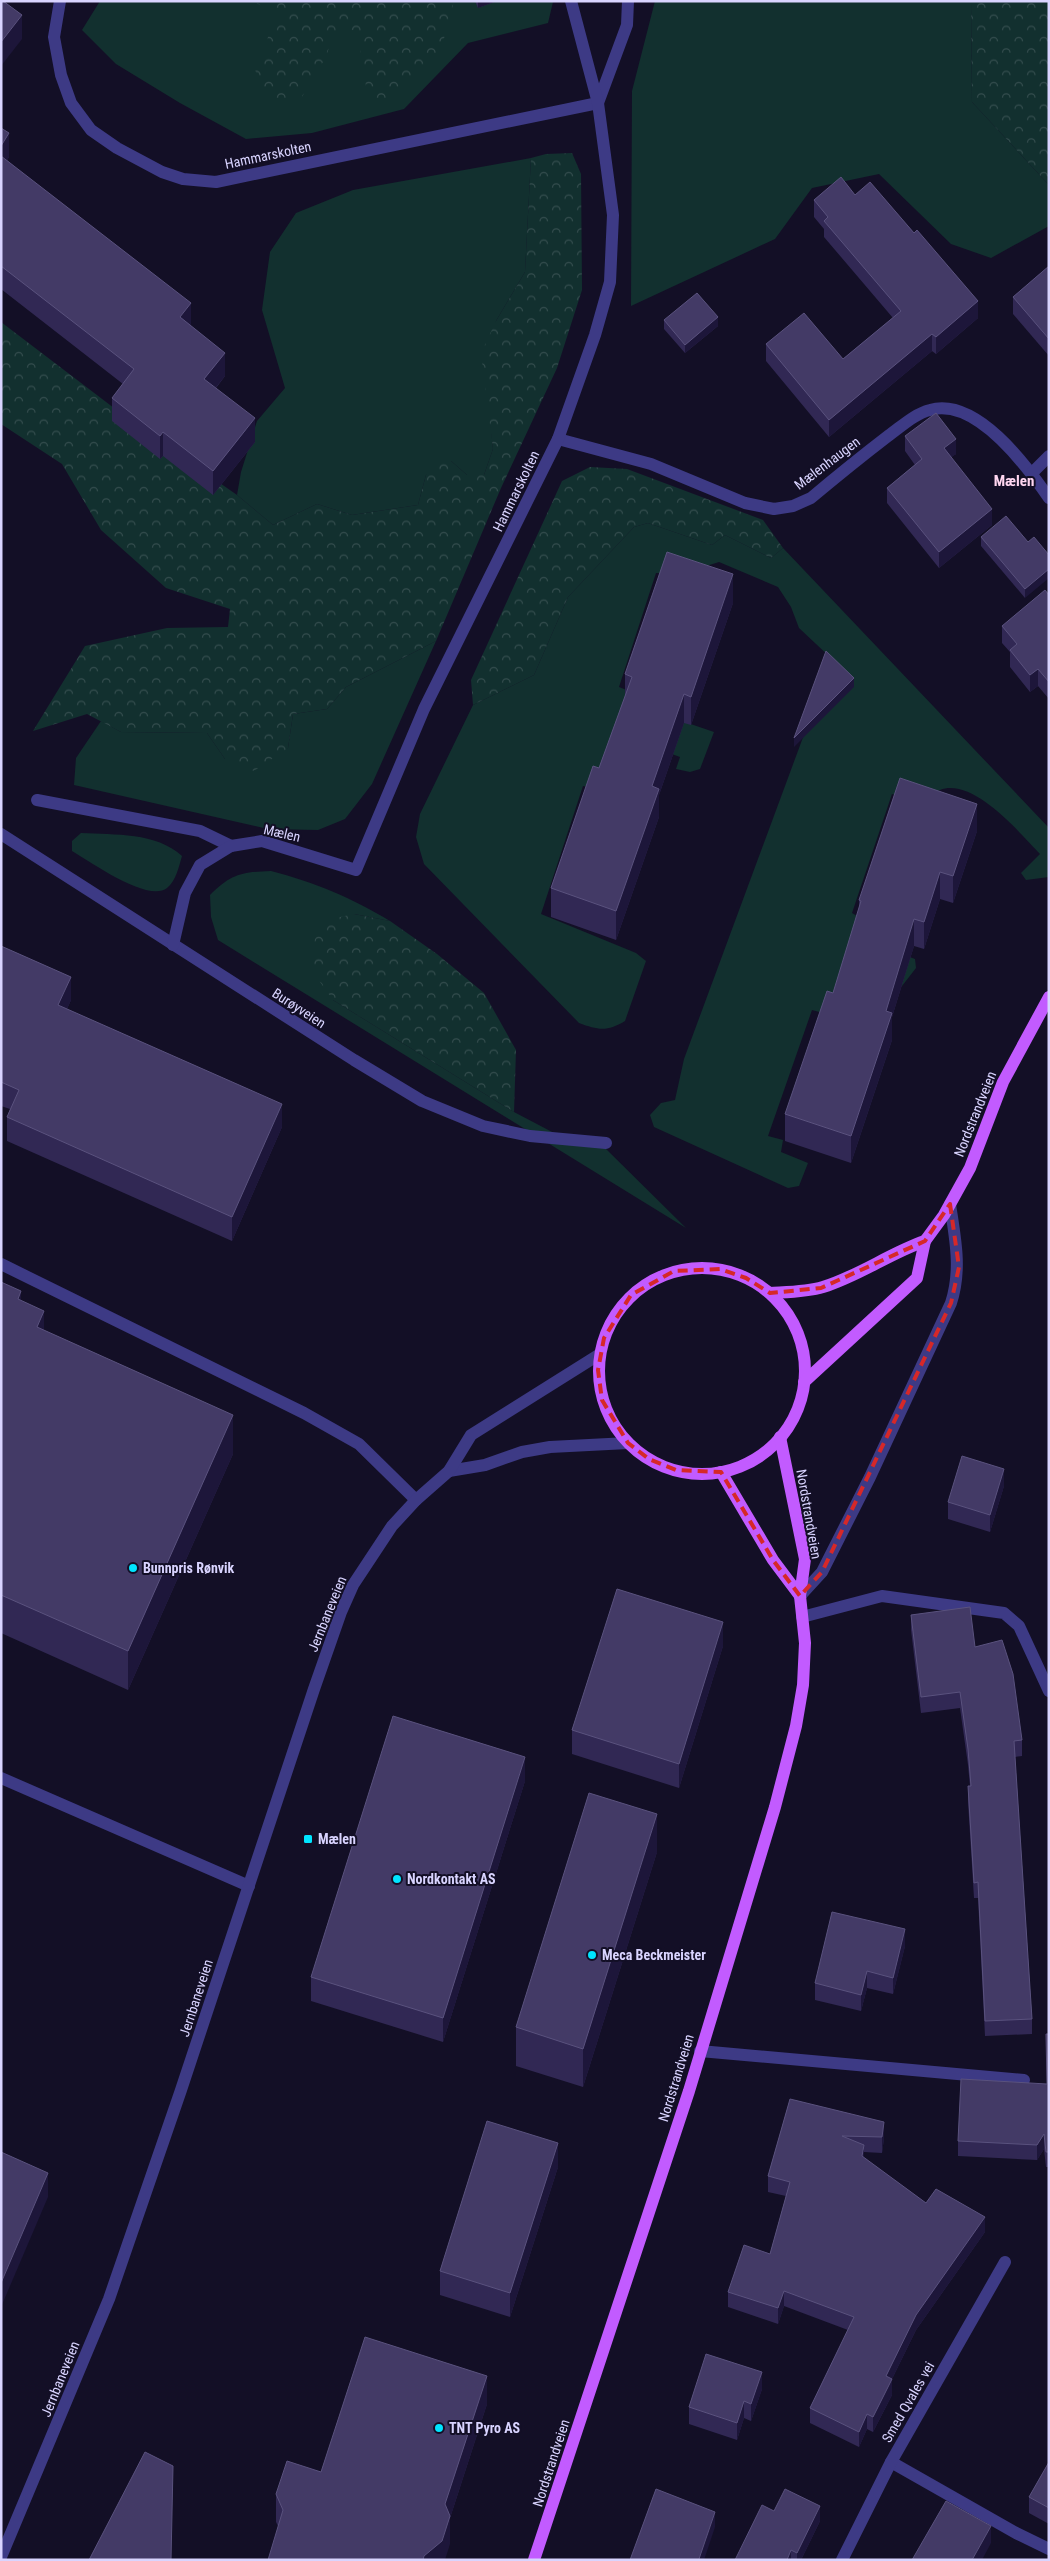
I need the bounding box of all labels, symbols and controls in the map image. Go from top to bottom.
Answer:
street label: Hammarskolten [223,138,313,172]
street label: Mælenhaugen [791,433,863,493]
street label: Hammarskolten [490,448,542,534]
district label: Mælen [994,472,1034,490]
street label: Mælen [262,821,302,845]
street label: Burøyveien [269,985,329,1031]
street label: Nordstrandveien [951,1069,999,1159]
street label: Nordstrandveien [793,1468,825,1560]
place label: Bunnpris Rønvik [143,1560,235,1576]
marker: Bunnpris Rønvik [127,1562,139,1574]
street label: Jernbaneveien [305,1574,349,1654]
place label: Mælen [318,1831,356,1847]
marker: Mælen [302,1833,314,1845]
place label: Nordkontakt AS [407,1871,496,1887]
marker: Nordkontakt AS [391,1873,403,1885]
place label: Meca Beckmeister [602,1947,706,1963]
marker: Meca Beckmeister [586,1949,598,1961]
street label: Jernbaneveien [176,1957,216,2039]
street label: Nordstrandveien [655,2032,697,2124]
street label: Jernbaneveien [38,2339,82,2419]
street label: Smed Qvales vei [878,2359,938,2445]
street label: Nordstrandveien [529,2417,573,2509]
place label: TNT Pyro AS [449,2420,521,2436]
marker: TNT Pyro AS [433,2422,445,2434]

